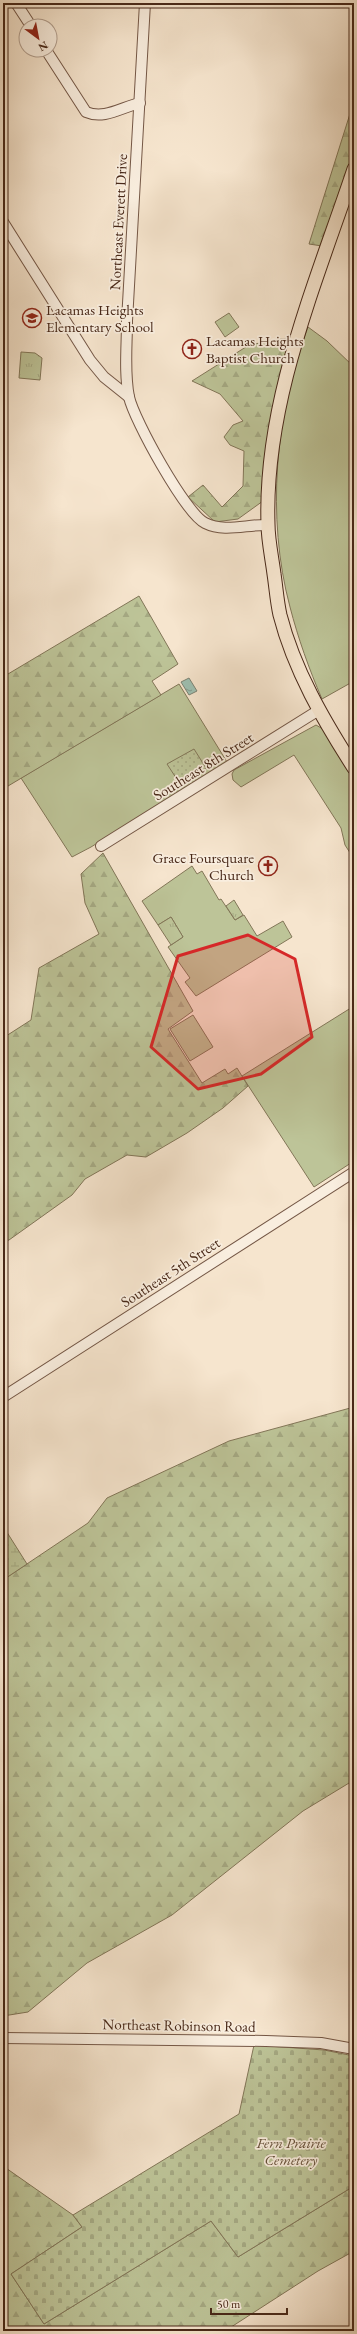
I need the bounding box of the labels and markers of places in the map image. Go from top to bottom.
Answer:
place label: Lacamas Heights Elementary School [46,300,154,336]
school or university icon: Lacamas Heights Elementary School [21,307,43,329]
place label: Lacamas Heights Baptist Church [206,331,304,367]
church icon: Lacamas Heights Baptist Church [181,338,203,360]
place label: Grace Foursquare Church [152,848,254,884]
church icon: Grace Foursquare Church [257,855,279,877]

